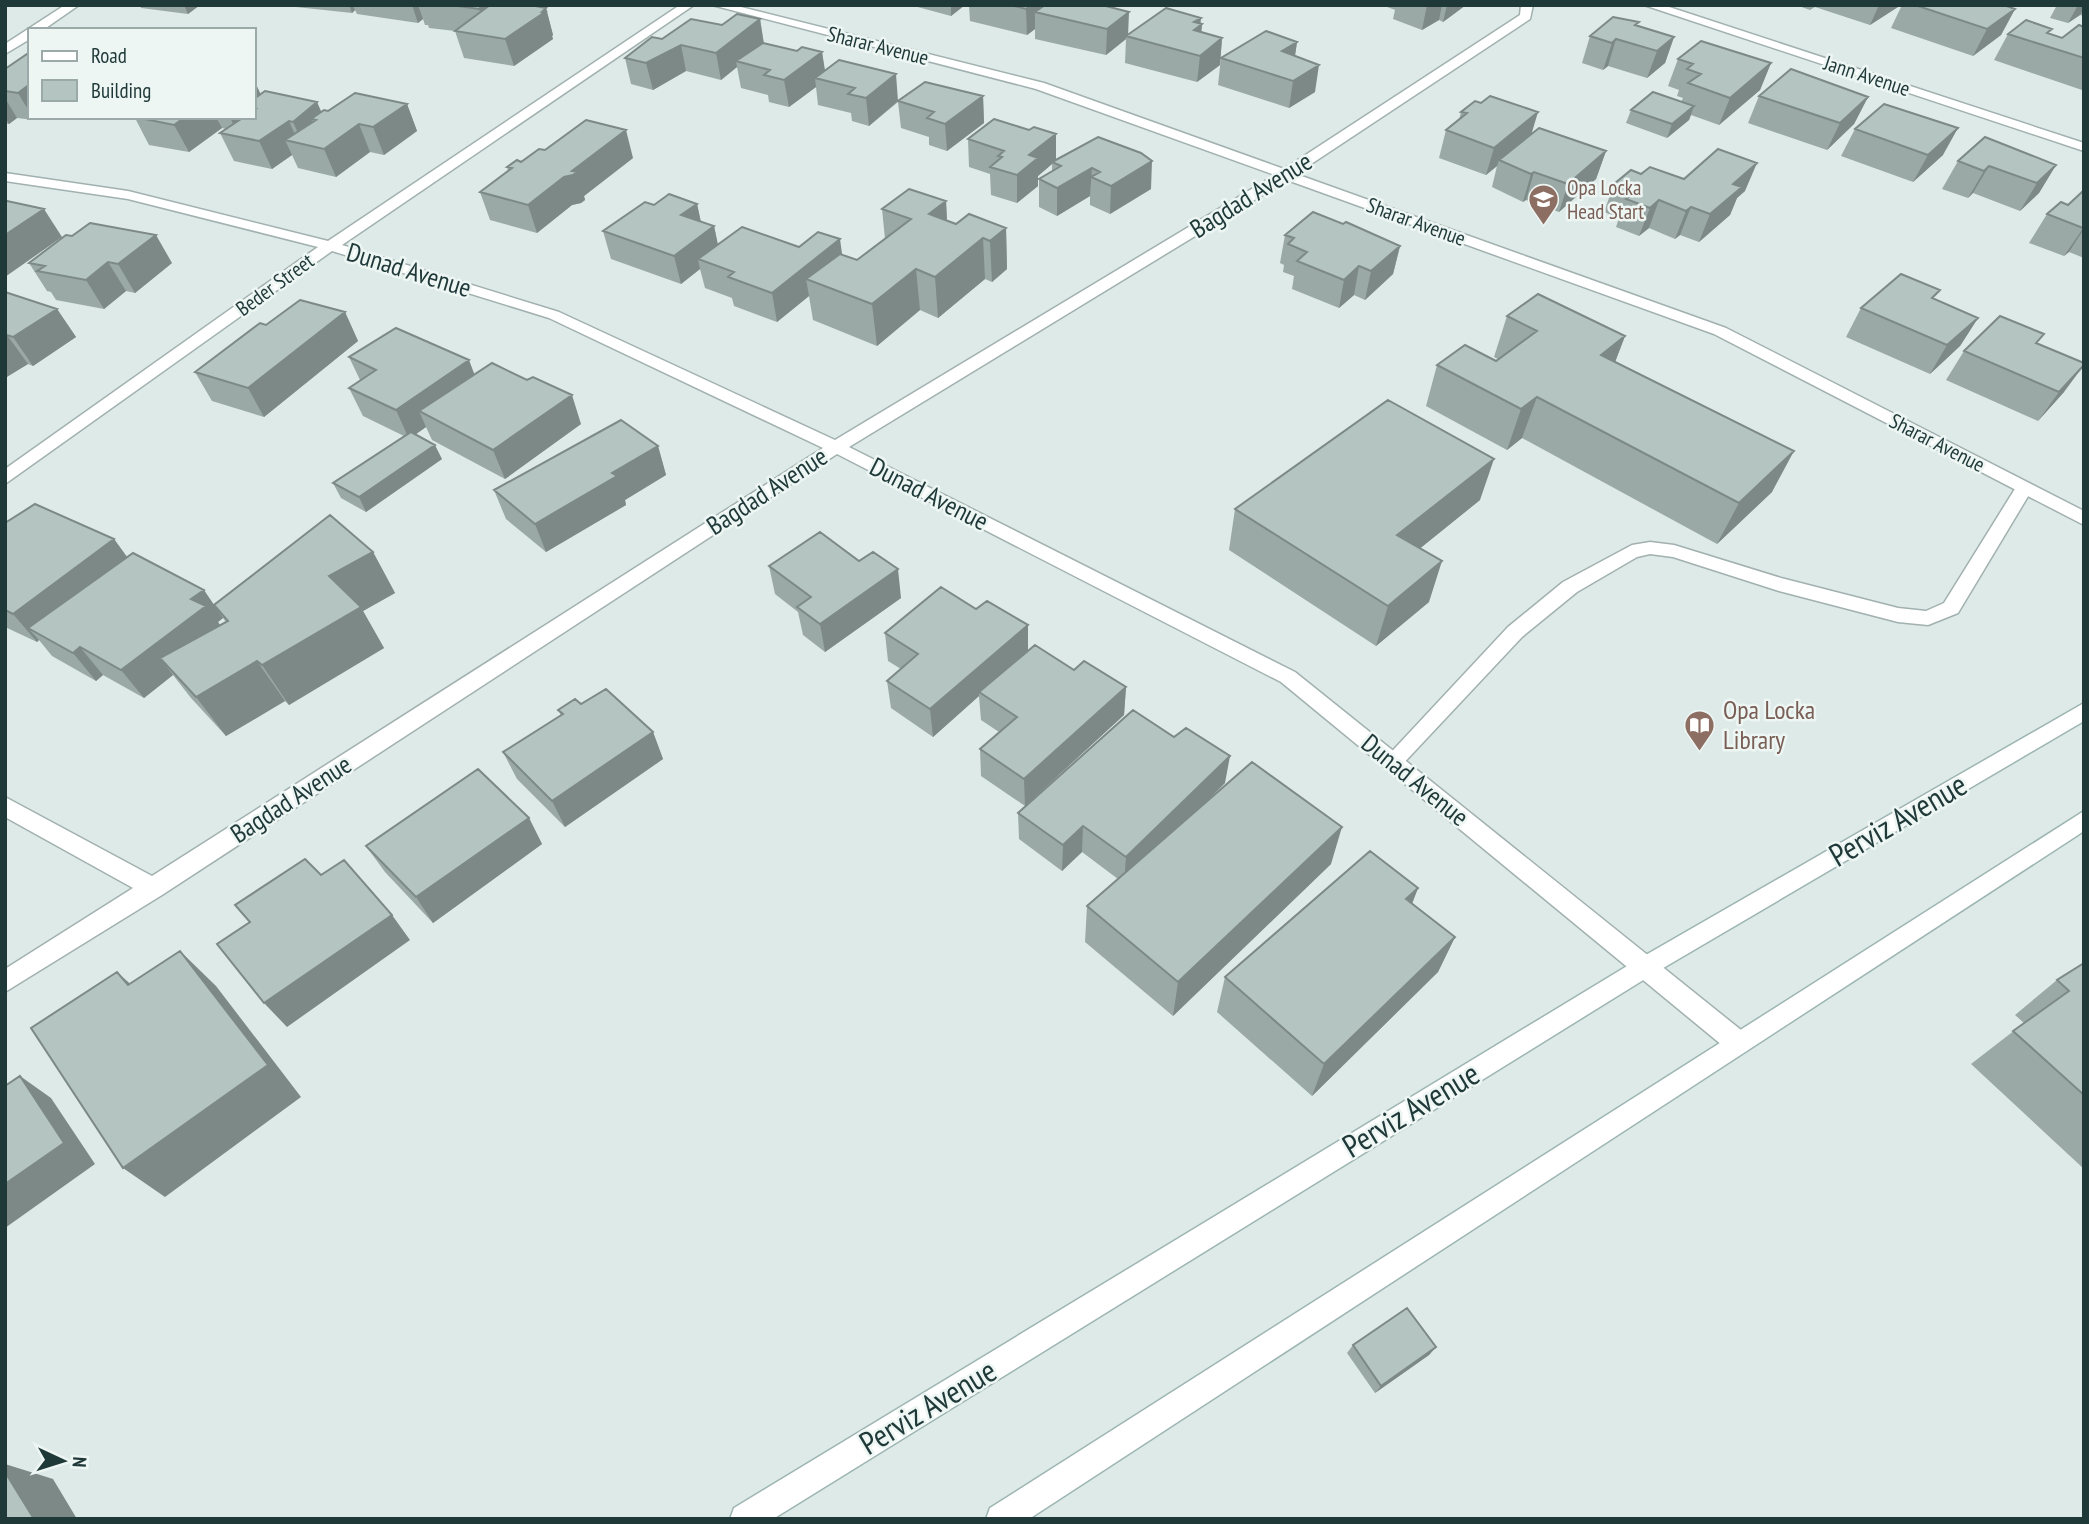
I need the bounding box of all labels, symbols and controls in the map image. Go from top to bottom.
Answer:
street label: Sharar Avenue [825,20,932,71]
legend [28,28,256,119]
text: Road [91,42,127,69]
street label: Jann Avenue [1820,49,1914,102]
text: Building [91,77,151,104]
street label: Bagdad Avenue [1184,144,1318,245]
place label: Opa Locka Head Start [1567,174,1644,225]
school or university icon: Opa Locka Head Start [1527,183,1561,227]
street label: Sharar Avenue [1363,191,1469,252]
street label: Dunad Avenue [343,235,475,304]
street label: Beder Street [230,247,319,322]
street label: Sharar Avenue [1885,407,1989,478]
street label: Bagdad Avenue [700,439,833,542]
street label: Dunad Avenue [864,450,994,537]
place label: Opa Locka Library [1723,693,1815,756]
library icon: Opa Locka Library [1683,708,1717,752]
street label: Dunad Avenue [1355,726,1476,833]
street label: Bagdad Avenue [224,747,357,850]
street label: Perviz Avenue [1821,763,1974,875]
street label: Perviz Avenue [1334,1052,1487,1166]
street label: Perviz Avenue [851,1349,1004,1463]
north arrow [28,1426,98,1496]
text: N [68,1456,92,1468]

